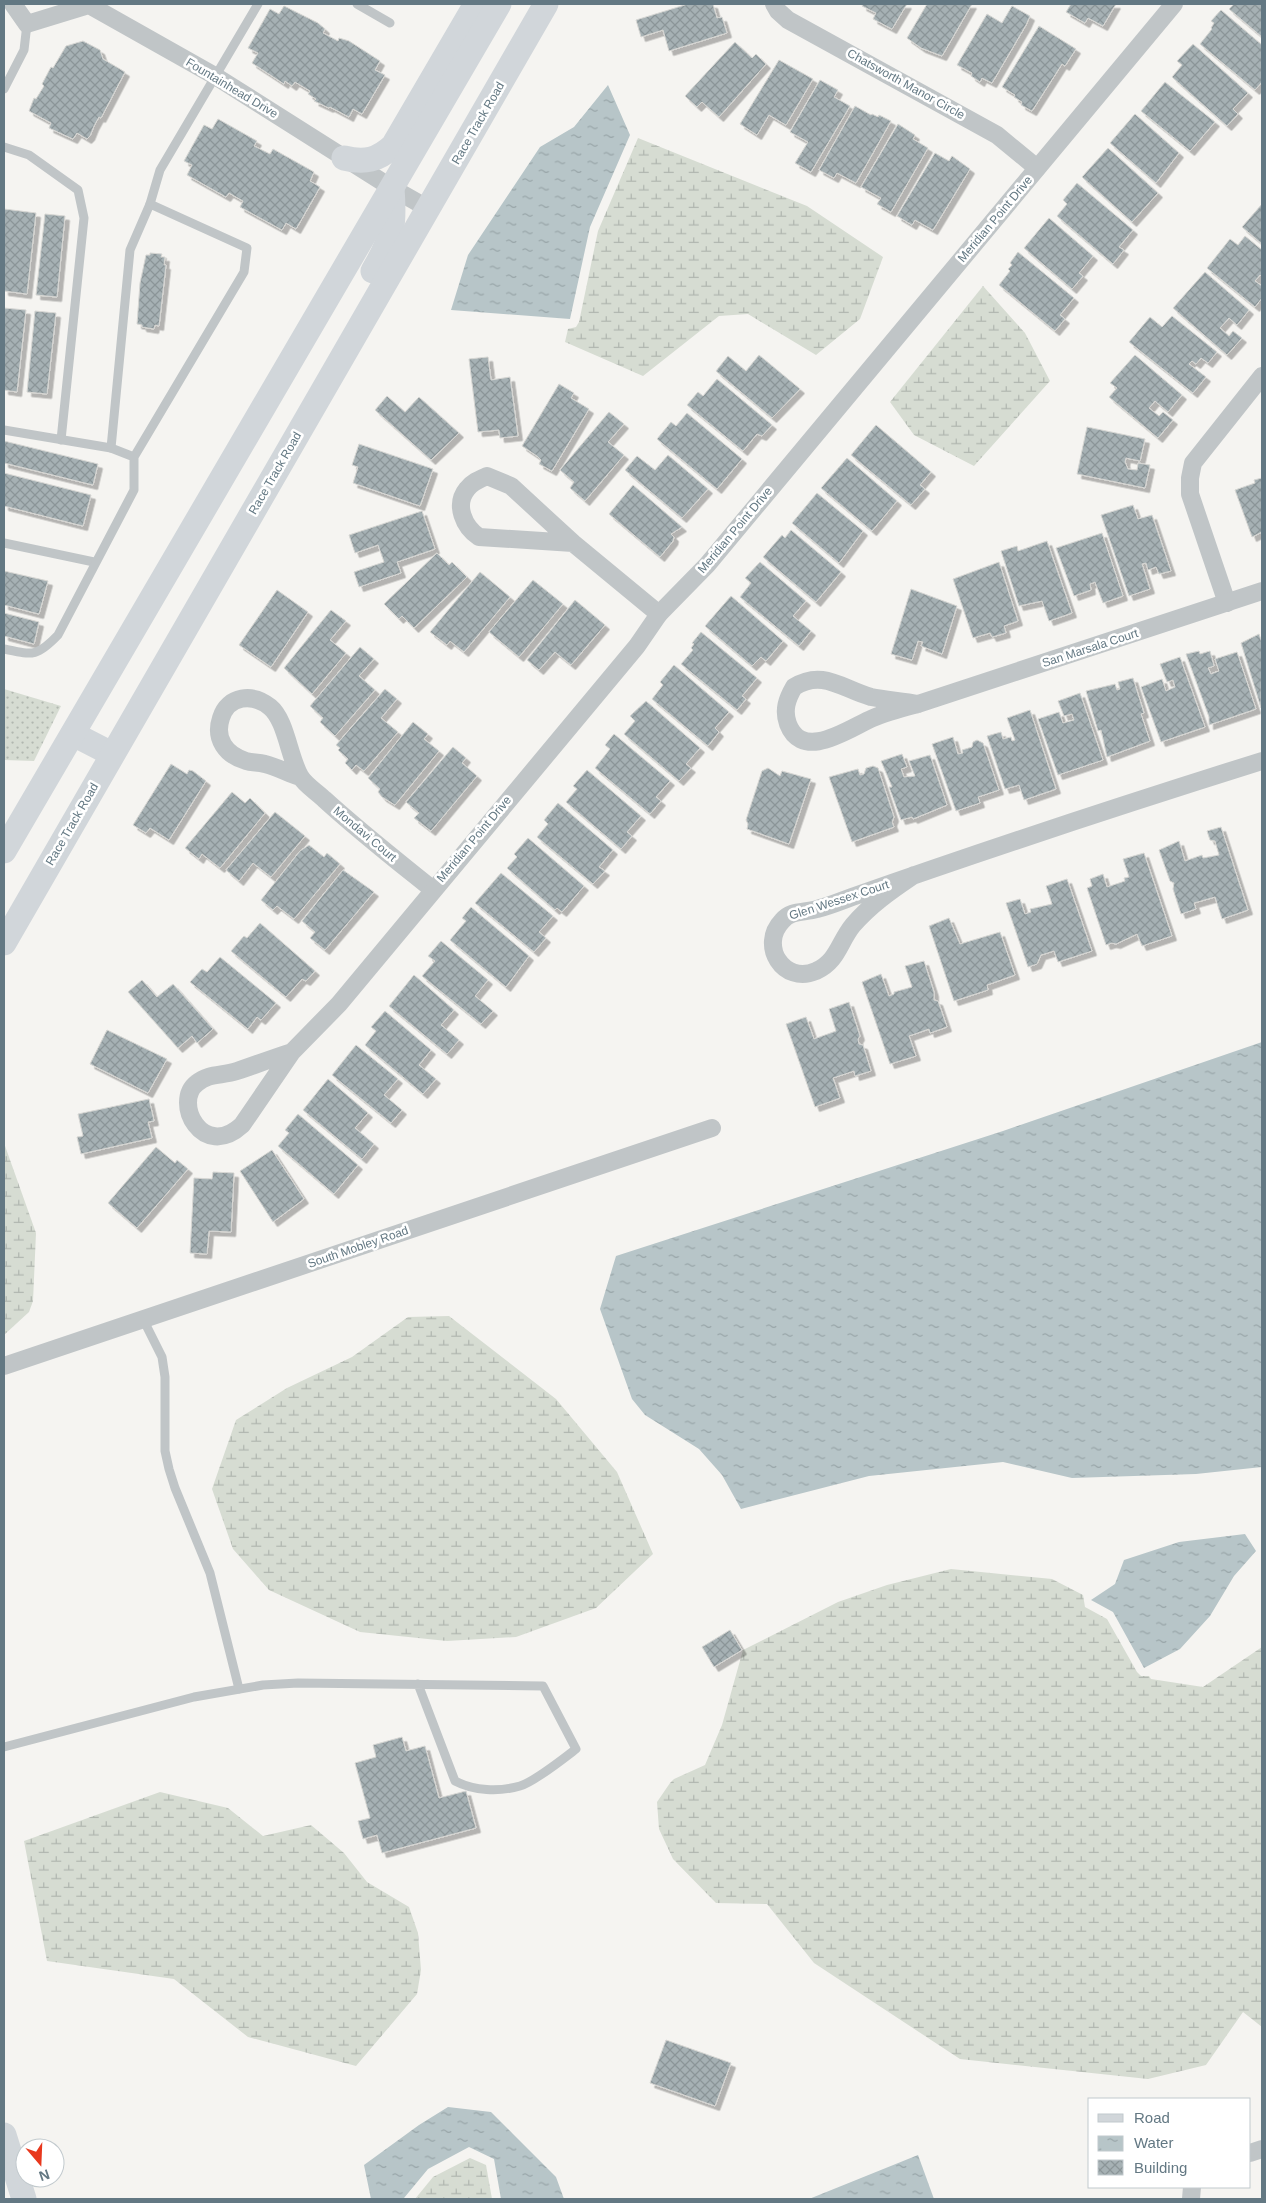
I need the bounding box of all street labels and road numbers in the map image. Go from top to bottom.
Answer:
street label: Chatsworth Manor Circle [845,46,967,122]
street label: Fountainhead Drive [184,55,281,121]
street label: Race Track Road [449,79,507,167]
street label: Meridian Point Drive [955,173,1035,265]
street label: Race Track Road [246,429,304,517]
street label: Meridian Point Drive [695,484,775,576]
street label: San Marsala Court [1040,626,1140,670]
street label: Race Track Road [43,780,101,868]
street label: Meridian Point Drive [434,793,514,885]
street label: Mondavi Court [331,804,400,865]
street label: Glen Wessex Court [787,877,891,923]
street label: South Mobley Road [306,1223,410,1271]

